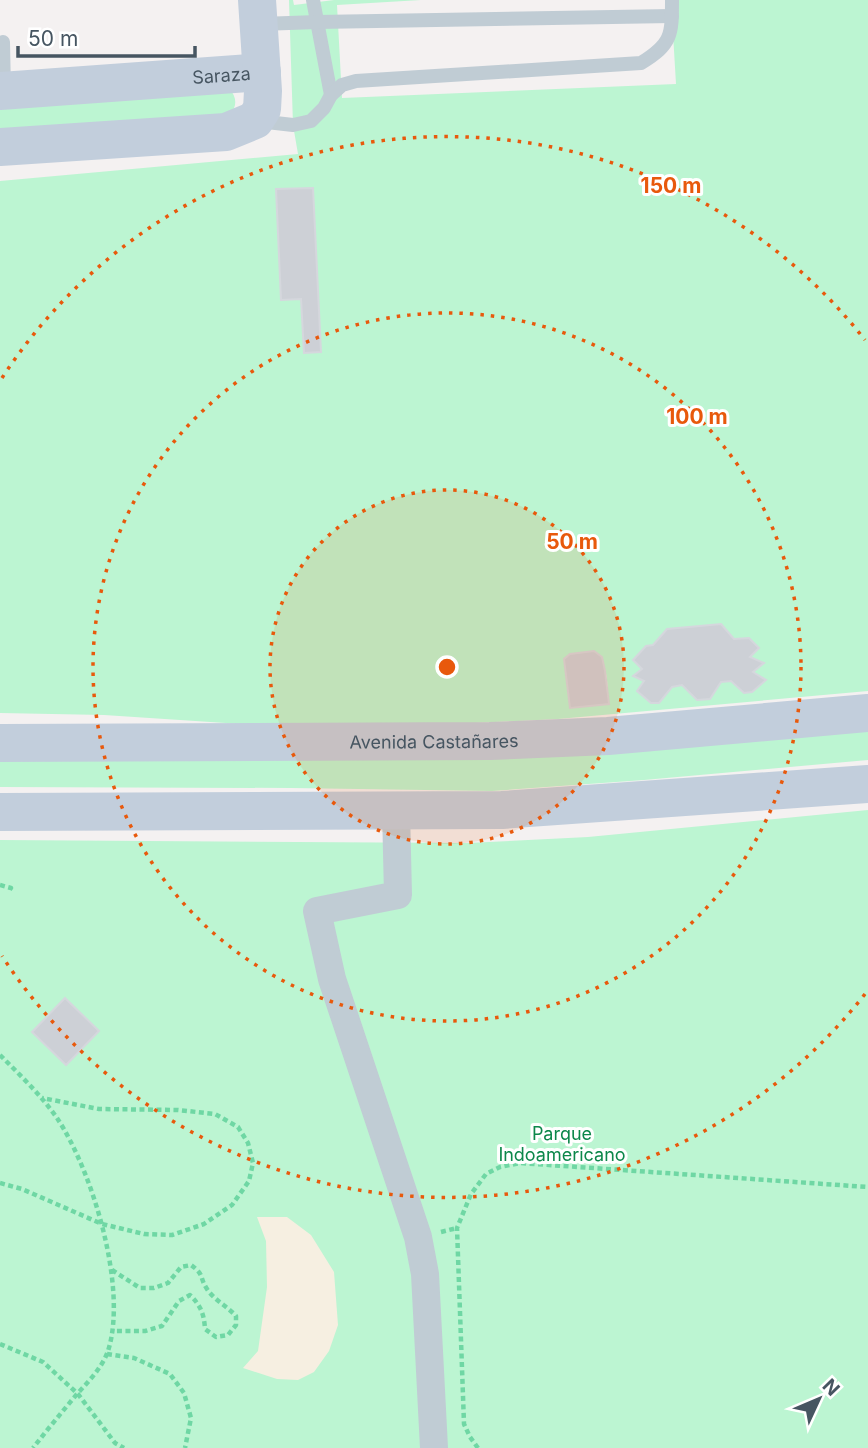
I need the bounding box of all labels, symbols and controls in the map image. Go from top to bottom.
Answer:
scale bar [18,14,194,58]
text: 50 m [28,26,78,51]
street label: Saraza [191,62,251,88]
text: 150 m [641,173,701,198]
text: 100 m [666,404,728,429]
text: 50 m [546,529,598,554]
centre of rings [435,655,459,679]
street label: Avenida Castañares [350,729,519,752]
park label: Parque Indoamericano [498,1123,626,1165]
north arrow [784,1364,854,1434]
text: N [818,1374,844,1401]

